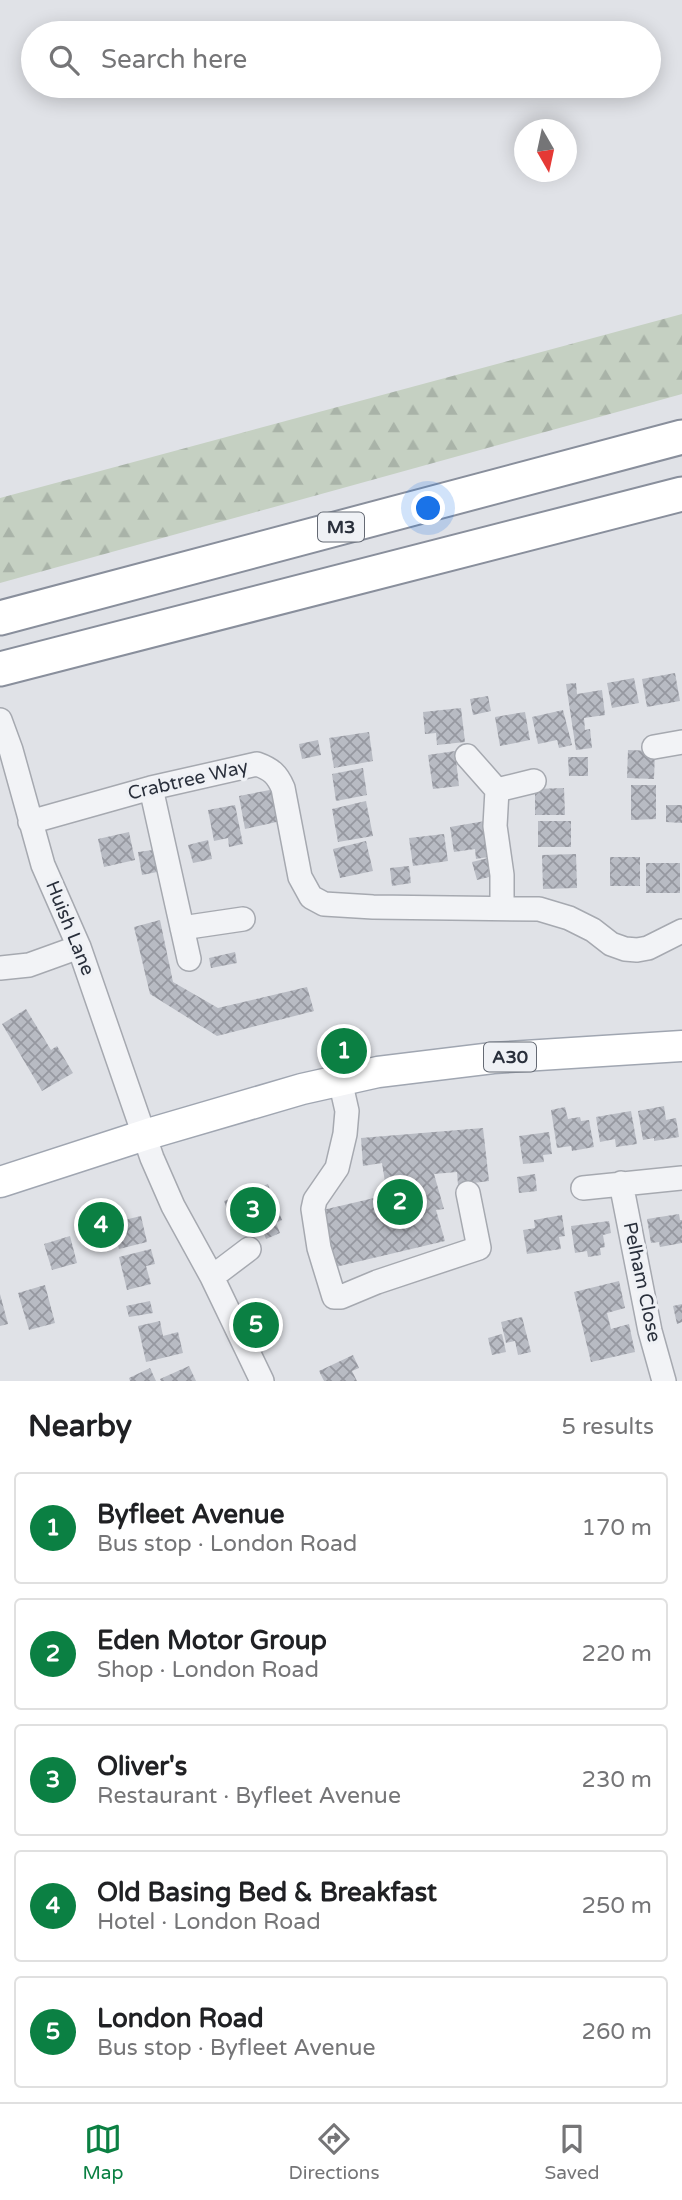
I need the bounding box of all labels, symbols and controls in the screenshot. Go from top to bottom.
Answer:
search box [21,21,661,98]
icon: search [45,41,83,79]
text: Search here [101,44,247,75]
north arrow [514,119,577,182]
your location [411,491,445,525]
road number: M3 [318,512,364,542]
street label: Crabtree Way [126,755,250,805]
street label: Huish Lane [41,878,99,978]
pin: 1 [321,1025,367,1077]
road number: A30 [484,1042,536,1072]
pin: 2 [377,1176,423,1228]
pin: 3 [230,1184,276,1236]
pin: 4 [78,1199,124,1251]
street label: Pelham Close [619,1220,665,1344]
pin: 5 [233,1299,279,1351]
text: Nearby [28,1408,132,1445]
text: 5 results [561,1413,654,1441]
text: Byfleet Avenue [97,1499,284,1530]
text: 1 [46,1514,60,1542]
text: 170 m [582,1514,652,1542]
text: Bus stop · London Road [97,1530,357,1558]
text: Eden Motor Group [97,1625,327,1656]
text: 2 [46,1640,60,1668]
text: 220 m [582,1640,652,1668]
text: Shop · London Road [97,1656,319,1684]
text: Oliver's [97,1751,187,1782]
text: 3 [46,1766,60,1794]
text: 230 m [582,1766,652,1794]
text: Restaurant · Byfleet Avenue [97,1782,401,1810]
text: Old Basing Bed & Breakfast [97,1877,437,1908]
text: 4 [46,1892,60,1920]
text: 250 m [582,1892,652,1920]
text: Hotel · London Road [97,1908,321,1936]
text: London Road [97,2003,264,2034]
text: 5 [46,2018,60,2046]
text: 260 m [582,2018,652,2046]
text: Bus stop · Byfleet Avenue [97,2034,376,2062]
tab: Map [83,2120,124,2184]
tab: Directions [289,2120,380,2184]
tab: Saved [545,2120,599,2184]

